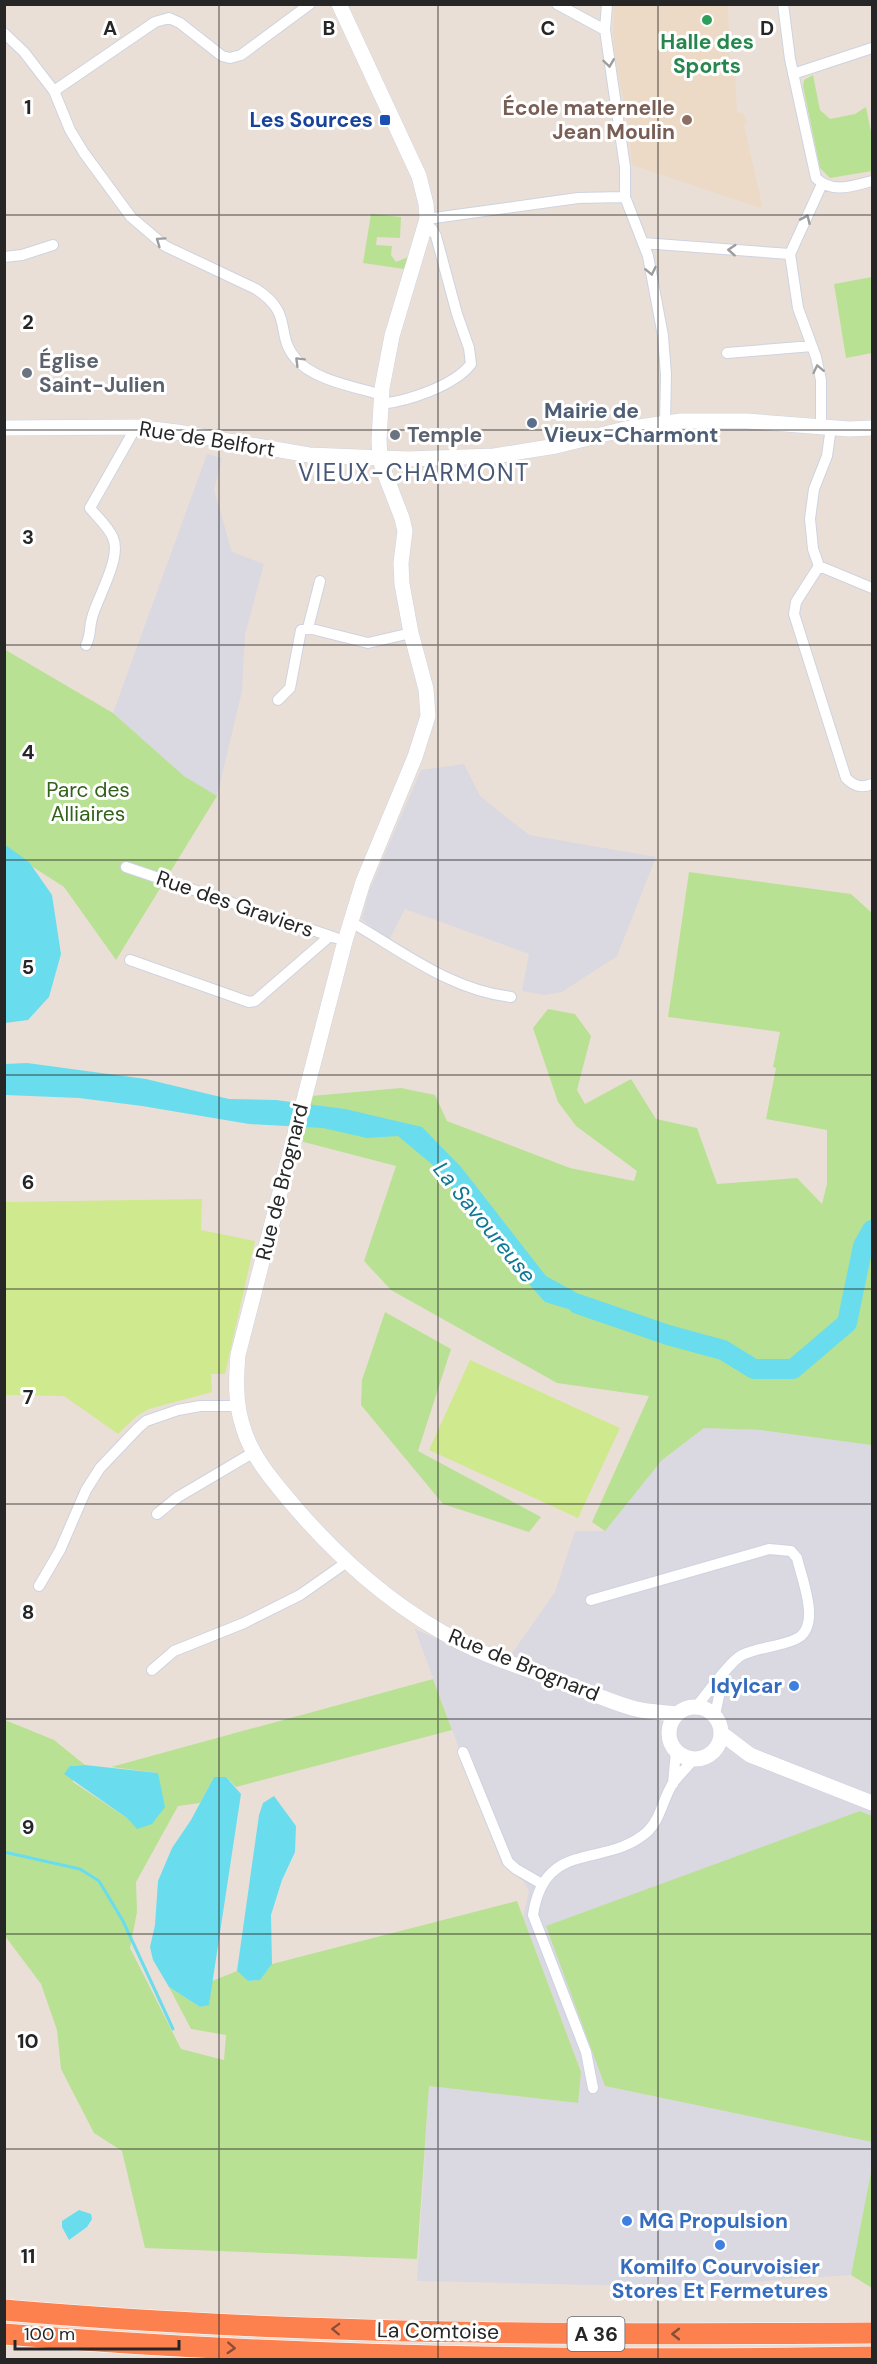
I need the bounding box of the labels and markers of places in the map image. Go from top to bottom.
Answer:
marker: Halle des Sports [700,13,714,27]
place label: Halle des Sports [660,28,754,80]
place label: École maternelle Jean Moulin [503,94,675,146]
place label: Les Sources [250,106,373,134]
marker: Les Sources [378,113,392,127]
marker: École maternelle Jean Moulin [680,113,694,127]
place label: Église Saint-Julien [39,347,165,399]
marker: Église Saint-Julien [20,366,34,380]
place label: Mairie de Vieux-Charmont [544,397,718,449]
marker: Mairie de Vieux-Charmont [525,416,539,430]
place label: Temple [407,421,482,449]
marker: Temple [388,428,402,442]
place label: Idylcar [711,1672,782,1700]
marker: Idylcar [787,1679,801,1693]
place label: MG Propulsion [639,2207,788,2235]
marker: MG Propulsion [620,2214,634,2228]
marker: Komilfo Courvoisier Stores Et Fermetures [713,2238,727,2252]
place label: Komilfo Courvoisier Stores Et Fermetures [612,2253,828,2305]

